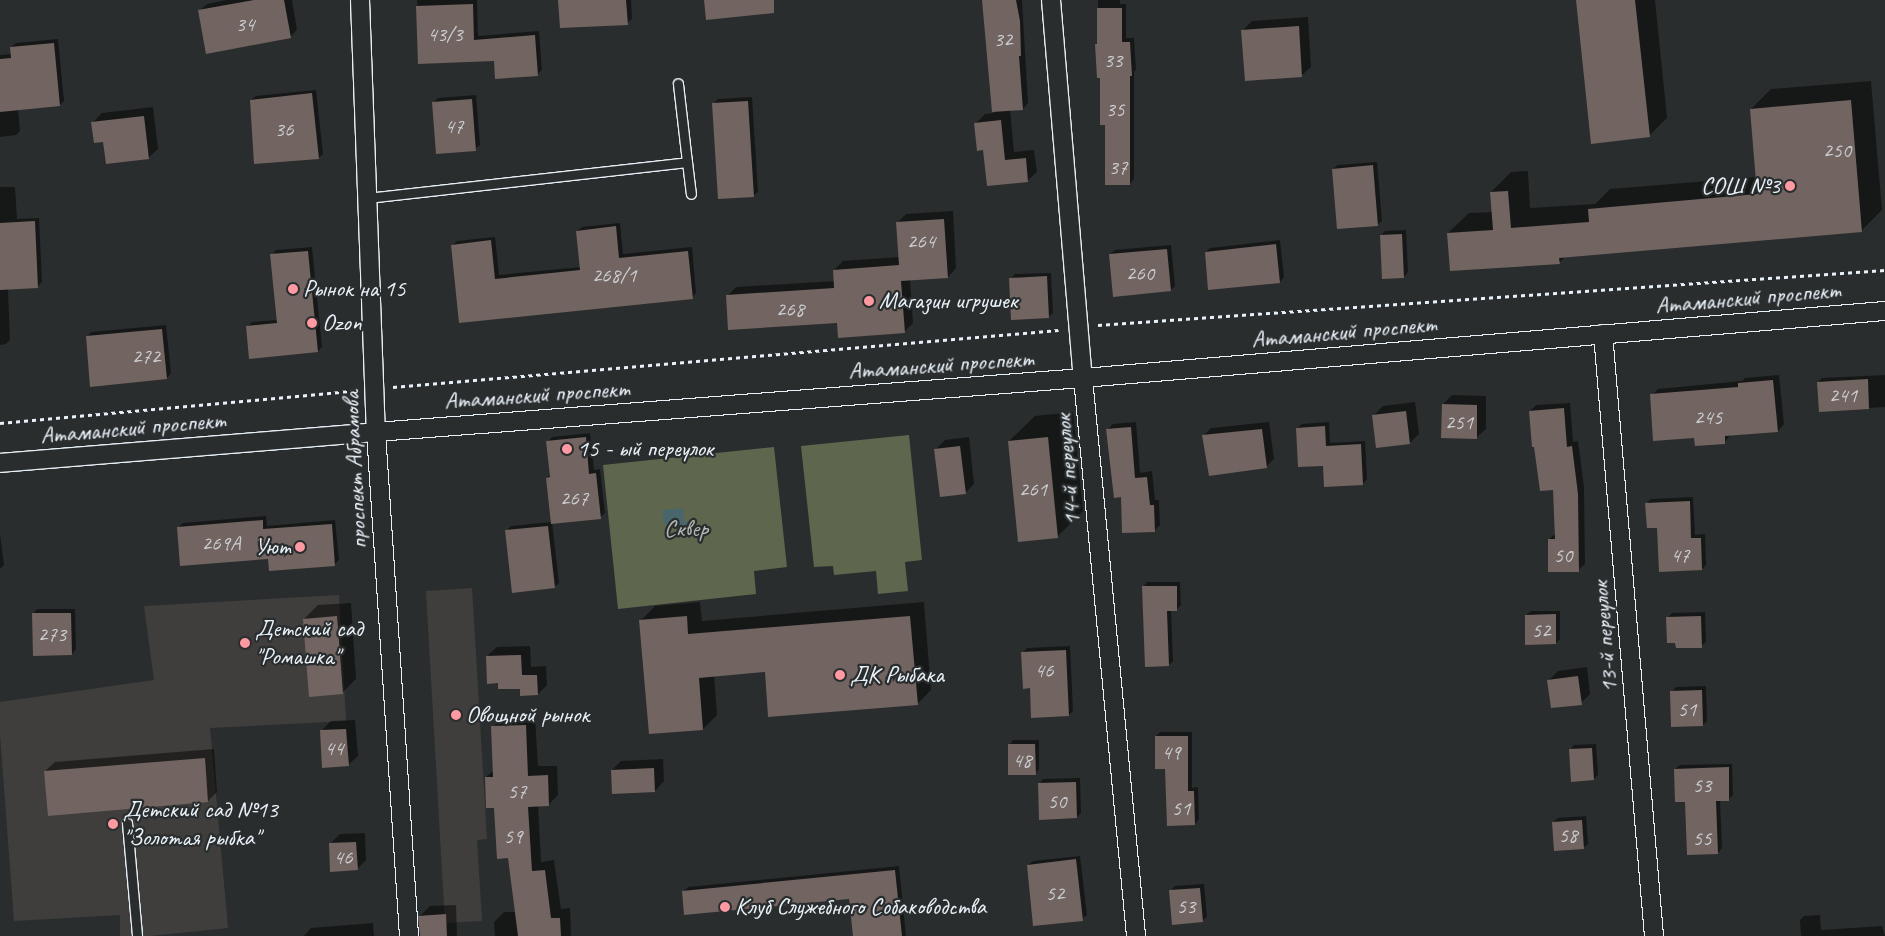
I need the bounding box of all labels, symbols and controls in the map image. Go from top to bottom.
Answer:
house number: 34 [236,11,254,37]
house number: 43/3 [427,21,463,47]
house number: 32 [994,26,1012,52]
house number: 33 [1104,47,1122,73]
house number: 35 [1106,96,1124,122]
house number: 47 [445,113,463,139]
house number: 36 [275,116,293,142]
house number: 250 [1823,137,1851,163]
house number: 37 [1109,154,1127,180]
place label: СОШ №3 [1701,172,1780,200]
marker: СОШ №3 [1784,180,1796,192]
house number: 264 [907,228,935,254]
house number: 260 [1126,260,1154,286]
house number: 268/1 [592,262,636,288]
place label: Рынок на 15 [303,275,406,303]
street label: Атаманский проспект [1654,276,1842,320]
marker: Рынок на 15 [287,283,299,295]
place label: Магазин игрушек [879,287,1017,315]
marker: Магазин игрушек [863,295,875,307]
house number: 268 [776,296,804,322]
place label: Ozon [322,309,361,337]
street label: Атаманский проспект [1250,310,1438,354]
marker: Ozon [306,317,318,329]
house number: 272 [132,343,160,369]
street label: Атаманский проспект [847,344,1035,386]
street label: Атаманский проспект [443,374,631,416]
house number: 241 [1829,382,1857,408]
street label: проспект Абрамова [336,390,374,550]
house number: 245 [1694,404,1722,430]
street label: Атаманский проспект [39,406,227,450]
house number: 251 [1445,409,1473,435]
street label: 14-й переулок [1049,413,1087,527]
place label: 15 - ый переулок [577,435,713,463]
marker: 15 - ый переулок [561,443,573,455]
house number: 261 [1019,476,1047,502]
house number: 267 [560,485,588,511]
park label: Сквер [664,515,708,543]
house number: 269А [202,530,240,556]
place label: Уют [255,533,290,561]
marker: Уют [294,541,306,553]
house number: 50 [1554,542,1572,568]
house number: 47 [1671,542,1689,568]
street label: 13-й переулок [1586,580,1624,694]
place label: Детский сад "Ромашка" [255,615,363,671]
house number: 52 [1532,617,1550,643]
house number: 273 [38,621,66,647]
marker: Детский сад "Ромашка" [239,637,251,649]
house number: 46 [1035,657,1053,683]
place label: ДК Рыбака [850,661,944,689]
marker: ДК Рыбака [834,669,846,681]
house number: 51 [1678,696,1696,722]
place label: Овощной рынок [466,701,589,729]
marker: Овощной рынок [450,709,462,721]
house number: 44 [325,735,343,761]
house number: 49 [1162,739,1180,765]
house number: 48 [1013,747,1031,773]
house number: 53 [1693,772,1711,798]
house number: 57 [508,778,526,804]
house number: 50 [1048,788,1066,814]
house number: 51 [1172,795,1190,821]
place label: Детский сад №13 "Золотая рыбка" [123,796,278,852]
marker: Детский сад №13 "Золотая рыбка" [107,818,119,830]
house number: 58 [1559,822,1577,848]
house number: 59 [504,823,522,849]
house number: 55 [1693,825,1711,851]
house number: 46 [334,844,352,870]
house number: 52 [1046,880,1064,906]
place label: Клуб Служебного Собаководства [735,893,987,921]
house number: 53 [1177,893,1195,919]
marker: Клуб Служебного Собаководства [719,901,731,913]

